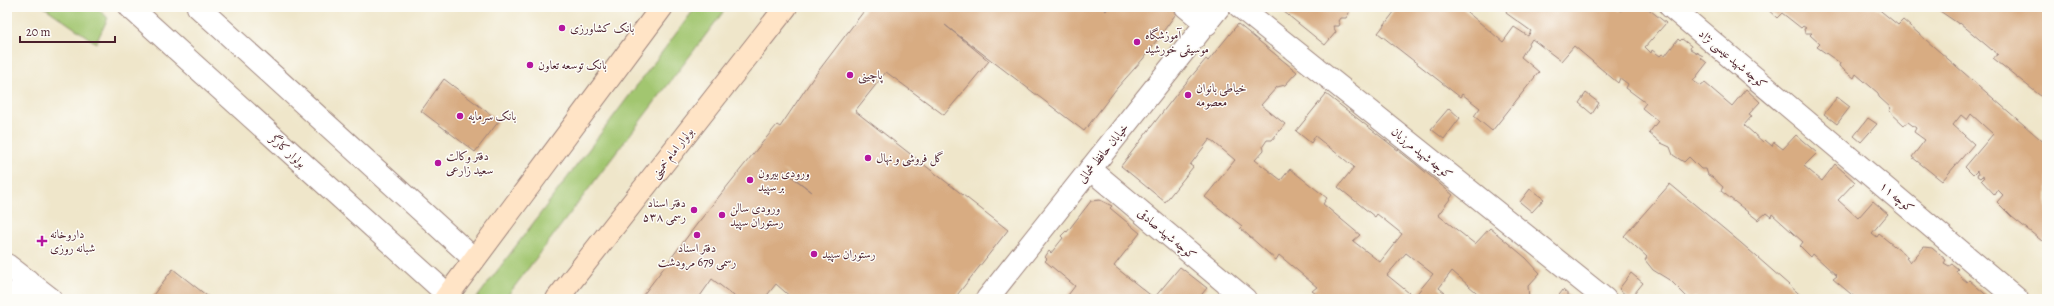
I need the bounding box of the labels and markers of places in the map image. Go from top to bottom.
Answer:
place label: بانک کشاورزی [570,20,634,36]
marker: بانک کشاورزی [557,23,567,33]
place label: آموزشگاه موسیقی خورشید [1145,27,1209,58]
marker: آموزشگاه موسیقی خورشید [1132,37,1142,47]
place label: بانک توسعه تعاون [538,57,607,73]
marker: بانک توسعه تعاون [525,60,535,70]
place label: پاچینی [858,67,883,84]
marker: پاچینی [845,70,855,80]
place label: خیاطی بانوان معصومه [1196,80,1247,110]
marker: خیاطی بانوان معصومه [1183,90,1193,100]
place label: بانک سرمایه [468,108,516,124]
marker: بانک سرمایه [455,111,465,121]
place label: دفتر وکالت سعید زارعی [446,148,493,178]
place label: گل فروشی و نهال [876,150,944,167]
marker: گل فروشی و نهال [863,153,873,163]
marker: دفتر وکالت سعید زارعی [433,158,443,168]
place label: ورودی بیرون بر سپید [758,165,810,196]
marker: ورودی بیرون بر سپید [745,175,755,185]
place label: دفتر اسناد رسمی ۵۳۸ [642,195,686,226]
place label: ورودی سالن رستوران سپید [730,200,784,231]
marker: دفتر اسناد رسمی ۵۳۸ [689,205,699,215]
marker: ورودی سالن رستوران سپید [717,210,727,220]
place label: داروخانه شبانه روزی [50,226,95,256]
marker: دفتر اسناد رسمی 679 مرودشت [692,230,702,240]
marker: داروخانه شبانه روزی [37,236,47,246]
place label: دفتر اسناد رسمی 679 مرودشت [658,240,736,271]
place label: رستوران سپید [822,246,876,263]
marker: رستوران سپید [809,249,819,259]

